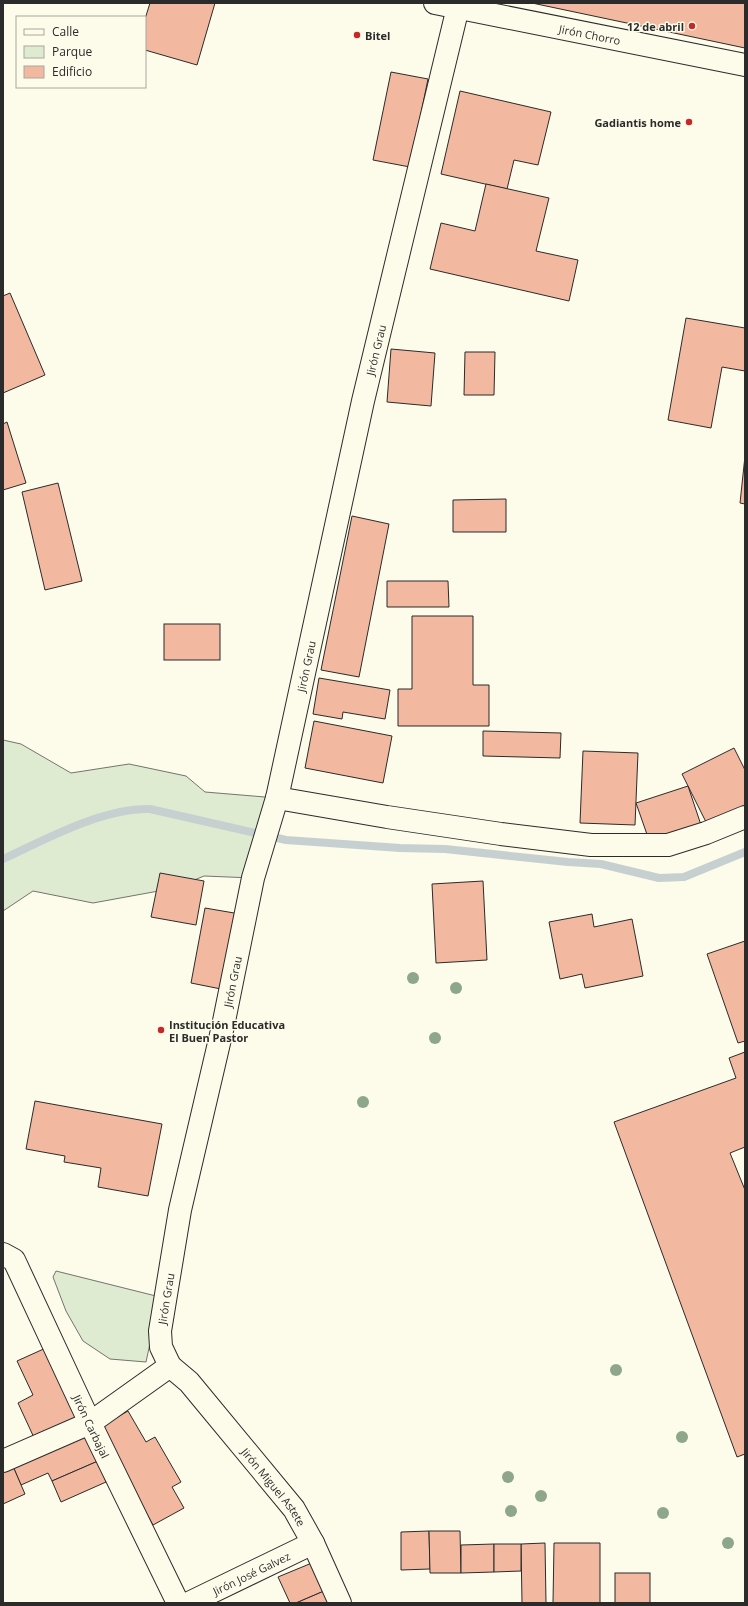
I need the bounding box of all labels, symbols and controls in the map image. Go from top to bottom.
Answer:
legend [16,16,146,88]
place label: 12 de abril [627,19,684,34]
street label: Jirón Chorro [557,20,622,48]
marker: 12 de abril [687,21,697,31]
text: Calle [52,23,79,40]
place label: Bitel [365,28,390,43]
marker: Bitel [352,30,362,40]
text: Parque [52,43,92,60]
text: Edificio [52,63,92,80]
place label: Gadiantis home [594,115,681,130]
marker: Gadiantis home [684,117,694,127]
street label: Jirón Grau [362,323,389,378]
street label: Jirón Grau [293,639,318,694]
street label: Jirón Grau [219,955,245,1009]
place label: Institución Educativa El Buen Pastor [169,1017,285,1045]
marker: Institución Educativa El Buen Pastor [156,1025,166,1035]
street label: Jirón Grau [154,1272,177,1326]
street label: Jirón Carbajal [70,1391,113,1460]
street label: Jirón Miguel Astete [238,1443,309,1529]
street label: Jirón José Galvez [209,1548,292,1598]

